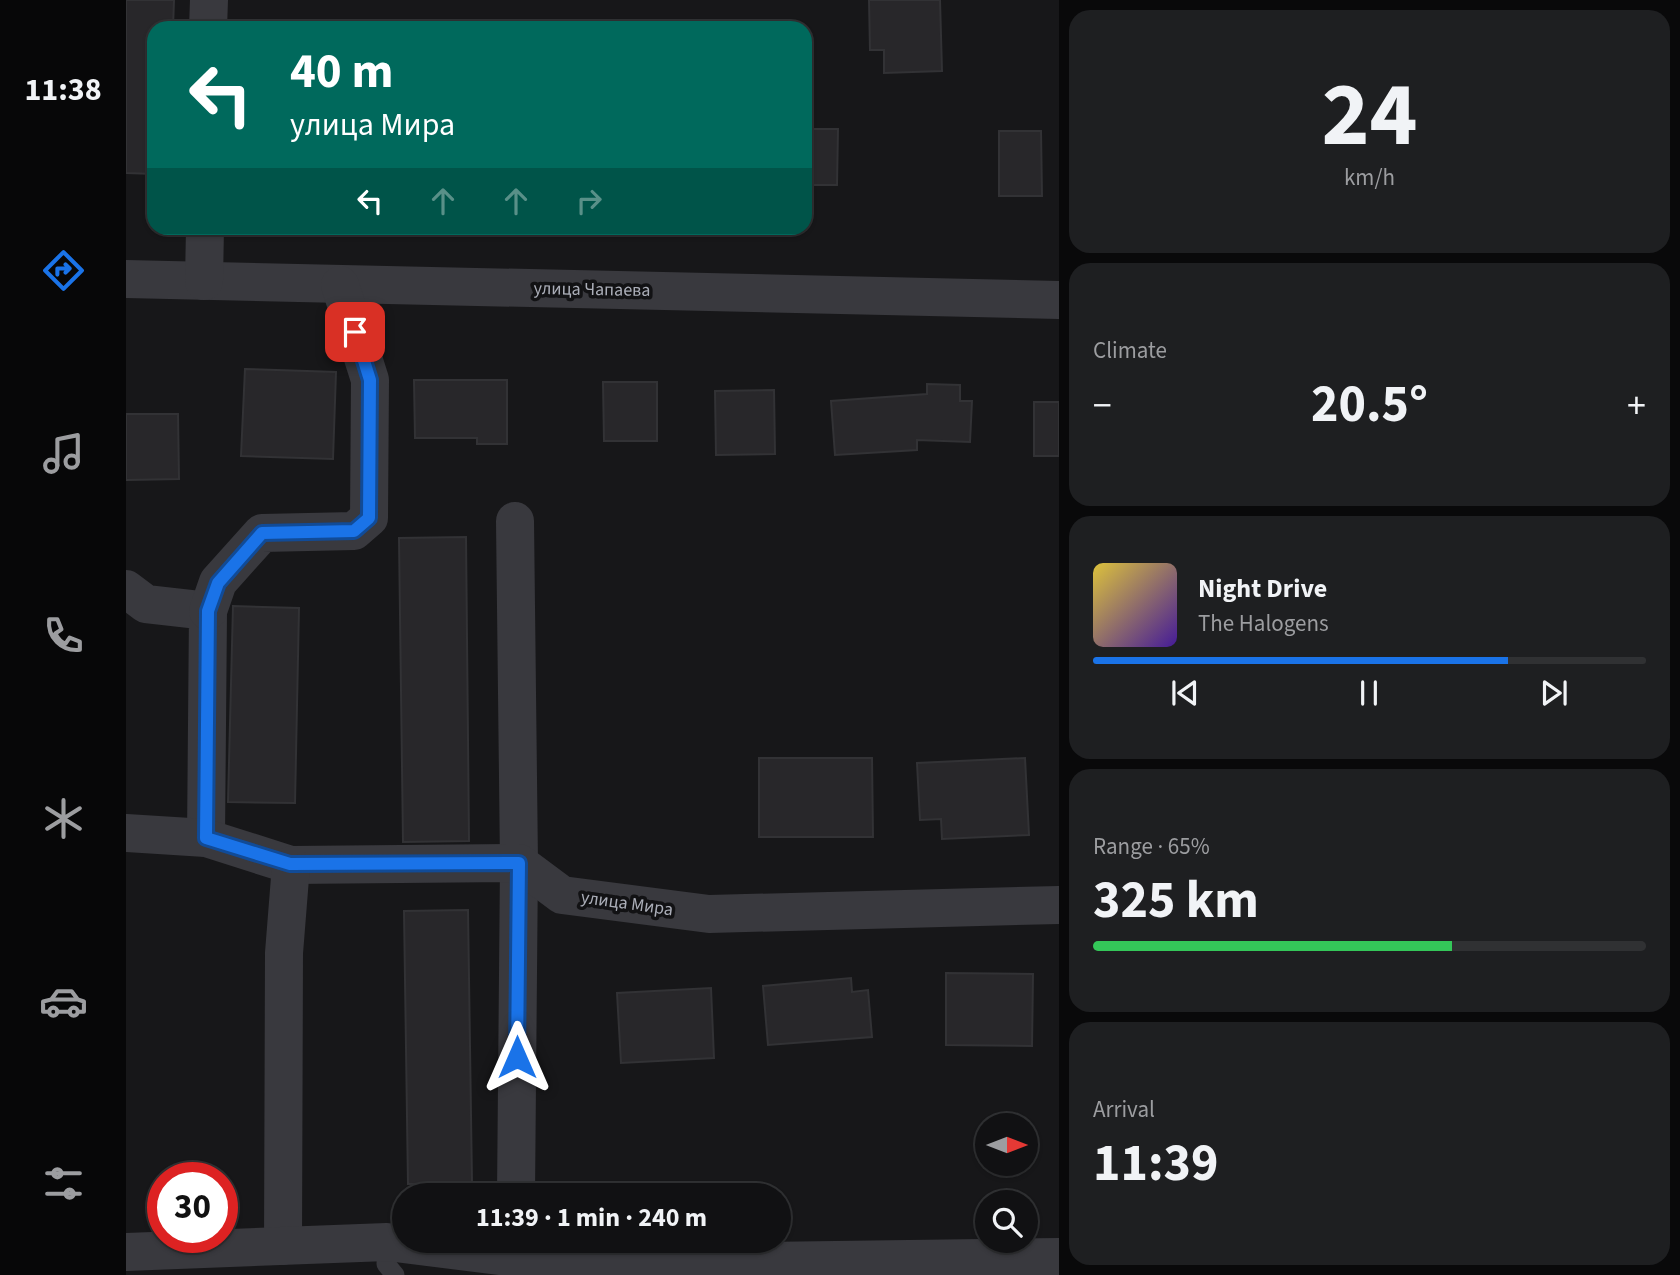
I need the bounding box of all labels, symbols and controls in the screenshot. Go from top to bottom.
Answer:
text: 40 m [290,37,394,107]
icon: left [175,49,266,140]
text: 24 [1321,51,1418,180]
text: 11:38 [24,67,102,113]
text: улица Мира [290,102,455,148]
text: km/h [1344,161,1395,194]
icon: left [351,182,389,220]
icon: ahead [424,182,462,220]
icon: ahead [497,182,535,220]
icon: right [570,182,608,220]
icon: directions [39,246,88,295]
street label: улица Чапаева [533,276,651,303]
pin [325,302,385,362]
icon: arrive [336,313,374,351]
text: Climate [1093,334,1167,367]
text: 20.5° [1311,368,1428,442]
text: − [1093,379,1112,433]
text: + [1627,379,1646,433]
icon: music [39,429,88,478]
text: Night Drive [1198,570,1327,607]
text: The Halogens [1198,607,1329,640]
icon: phone [39,611,88,660]
icon: previous [1166,674,1204,712]
icon: pause [1350,674,1388,712]
icon: next [1535,674,1573,712]
icon: climate [39,794,88,843]
text: Range · 65% [1093,830,1210,863]
text: 325 km [1093,864,1259,938]
street label: улица Мира [579,885,675,922]
icon: car [39,977,88,1026]
position arrow [480,1020,554,1094]
text: Arrival [1093,1093,1155,1126]
north arrow [975,1113,1038,1176]
map controls [975,1113,1038,1253]
text: 11:39 [1093,1127,1218,1201]
icon: filters [39,1159,88,1208]
speed limit sign: 30 [147,1162,238,1253]
button: search [975,1190,1038,1253]
text: 11:39 · 1 min · 240 m [476,1199,707,1236]

